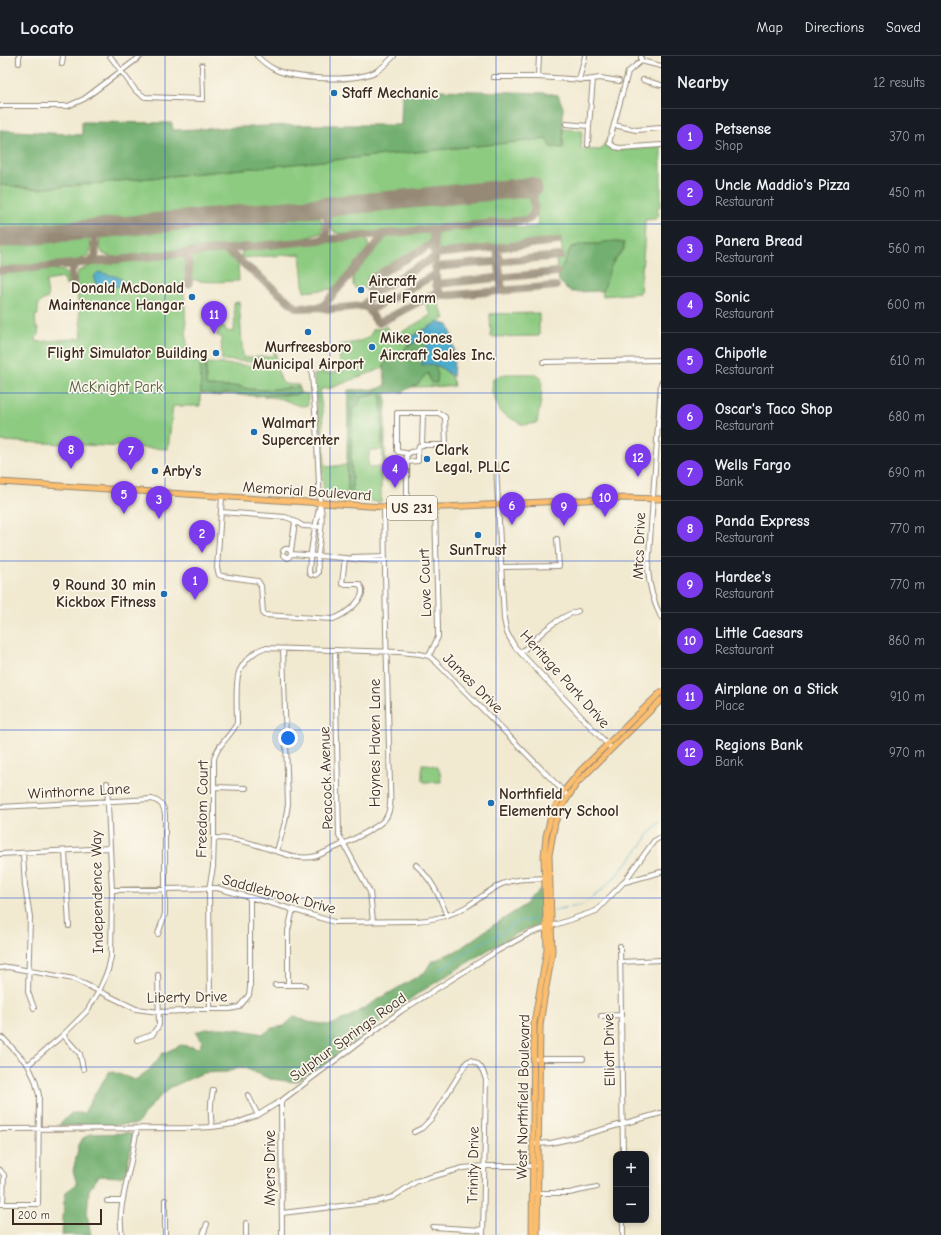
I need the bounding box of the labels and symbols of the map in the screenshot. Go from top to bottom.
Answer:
place label: Staff Mechanic [342,84,438,102]
marker: Staff Mechanic [329,88,339,98]
place label: Aircraft Fuel Farm [369,272,436,307]
place label: Donald McDonald Maintenance Hangar [49,279,184,314]
marker: Aircraft Fuel Farm [356,285,366,295]
marker: Donald McDonald Maintenance Hangar [187,292,197,302]
pin: 11 [201,301,227,334]
marker: Murfreesboro Municipal Airport [303,327,313,337]
place label: Mike Jones Aircraft Sales Inc. [380,329,496,364]
place label: Murfreesboro Municipal Airport [252,338,365,373]
marker: Mike Jones Aircraft Sales Inc. [367,342,377,352]
place label: Flight Simulator Building [47,344,208,362]
marker: Flight Simulator Building [211,348,221,358]
park label: McKnight Park [69,378,164,396]
place label: Walmart Supercenter [262,414,339,449]
marker: Walmart Supercenter [249,427,259,437]
pin: 8 [58,436,84,469]
pin: 7 [118,437,144,470]
place label: Clark Legal, PLLC [435,441,510,476]
pin: 12 [625,444,651,477]
marker: Clark Legal, PLLC [422,454,432,464]
pin: 4 [382,455,408,488]
place label: Arby's [163,462,201,480]
marker: Arby's [150,466,160,476]
street label: Memorial Boulevard [242,478,372,504]
pin: 5 [111,481,137,514]
pin: 10 [592,484,618,517]
pin: 3 [146,486,172,519]
pin: 6 [499,492,525,525]
pin: 9 [551,493,577,526]
road number: US 231 [387,496,437,520]
street label: Mtcs Drive [629,512,649,580]
pin: 2 [189,520,215,553]
marker: SunTrust [473,530,483,540]
place label: SunTrust [449,541,508,559]
street label: Love Court [415,548,435,618]
pin: 1 [182,567,208,600]
place label: 9 Round 30 min Kickbox Fitness [52,576,156,611]
marker: 9 Round 30 min Kickbox Fitness [159,589,169,599]
street label: Heritage Park Drive [516,626,614,732]
street label: James Drive [439,649,507,717]
street label: Haynes Haven Lane [366,678,384,807]
street label: Peacock Avenue [315,726,337,830]
your location [278,728,298,748]
street label: Freedom Court [192,759,212,858]
street label: Winthorne Lane [27,779,131,803]
place label: Northfield Elementary School [499,785,619,820]
marker: Northfield Elementary School [486,798,496,808]
street label: Independence Way [87,830,107,954]
street label: Saddlebrook Drive [220,870,338,918]
street label: Liberty Drive [147,987,228,1007]
street label: Sulphur Springs Road [286,989,410,1085]
street label: Elliott Drive [599,1013,619,1087]
street label: West Northfield Boulevard [513,1014,533,1180]
street label: Trinity Drive [463,1126,483,1204]
street label: Myers Drive [261,1129,279,1206]
scale bar [12,1207,102,1226]

